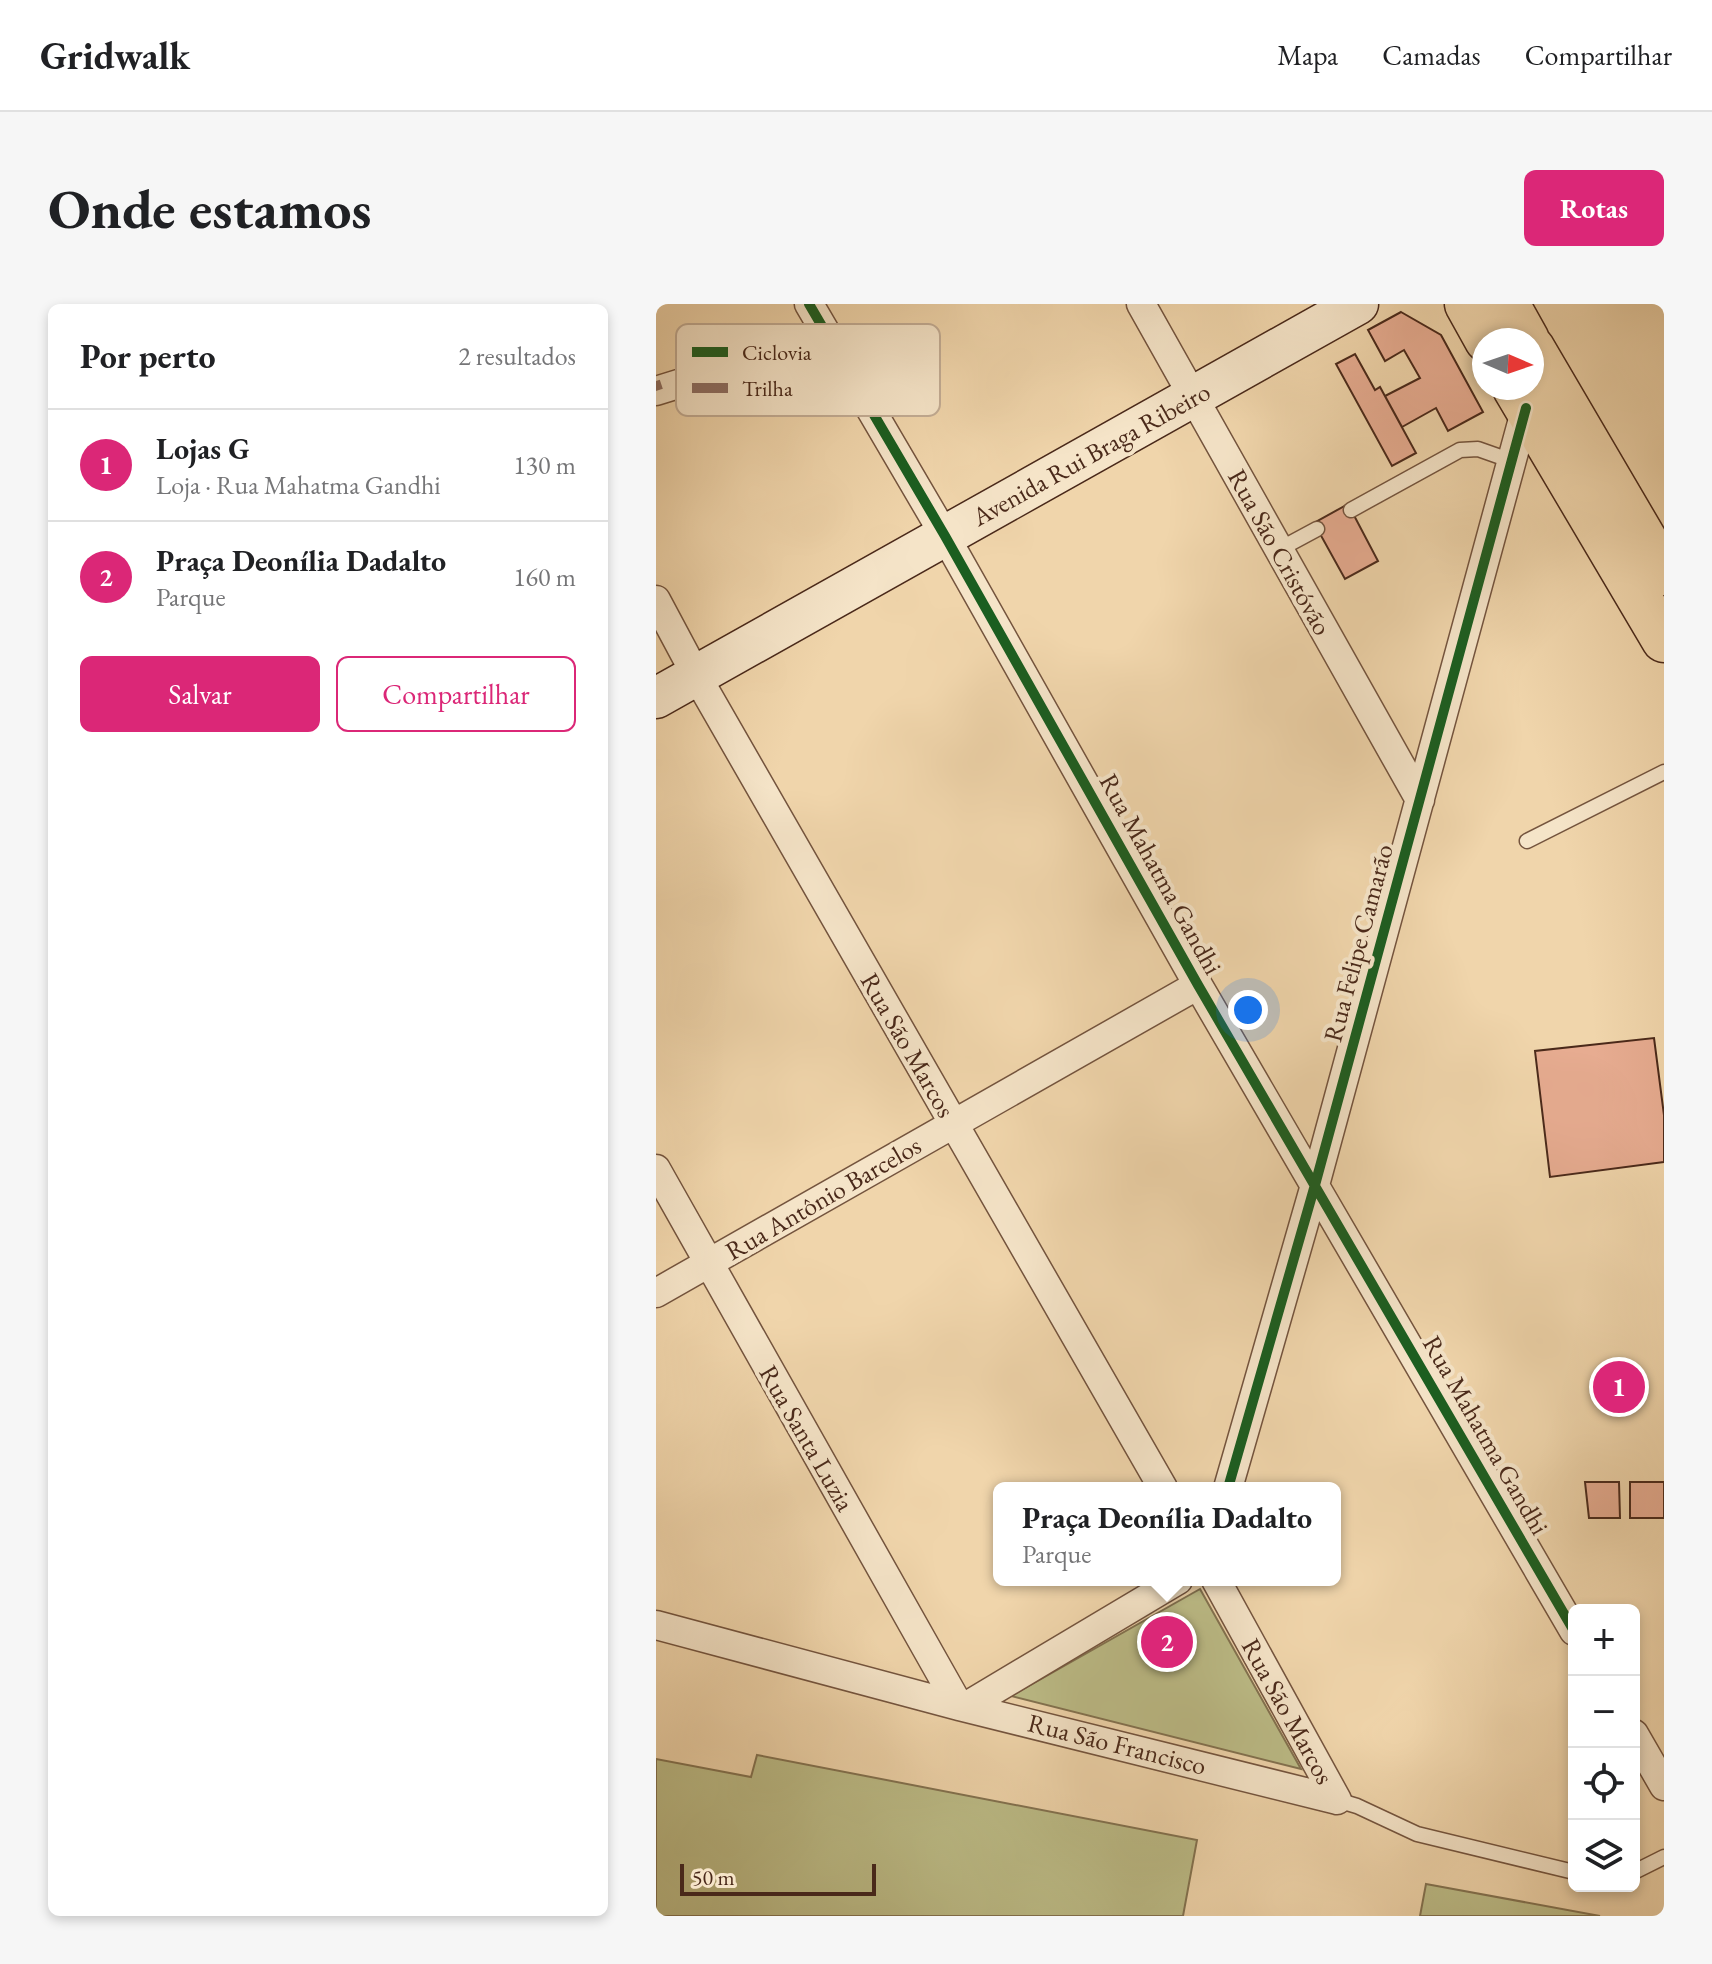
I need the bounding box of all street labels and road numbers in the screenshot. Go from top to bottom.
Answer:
street label: Avenida Rui Braga Ribeiro [965,374,1216,534]
street label: Rua São Cristóvão [1220,463,1340,641]
street label: Rua Mahatma Gandhi [1092,767,1230,981]
street label: Rua Felipe Camarão [1315,840,1401,1046]
street label: Rua São Marcos [853,967,963,1123]
street label: Rua Antônio Barcelos [719,1128,927,1268]
street label: Rua Mahatma Gandhi [1415,1329,1557,1541]
street label: Rua Santa Luzia [751,1359,863,1518]
street label: Rua São Marcos [1234,1632,1342,1790]
street label: Rua São Francisco [1024,1705,1210,1783]

